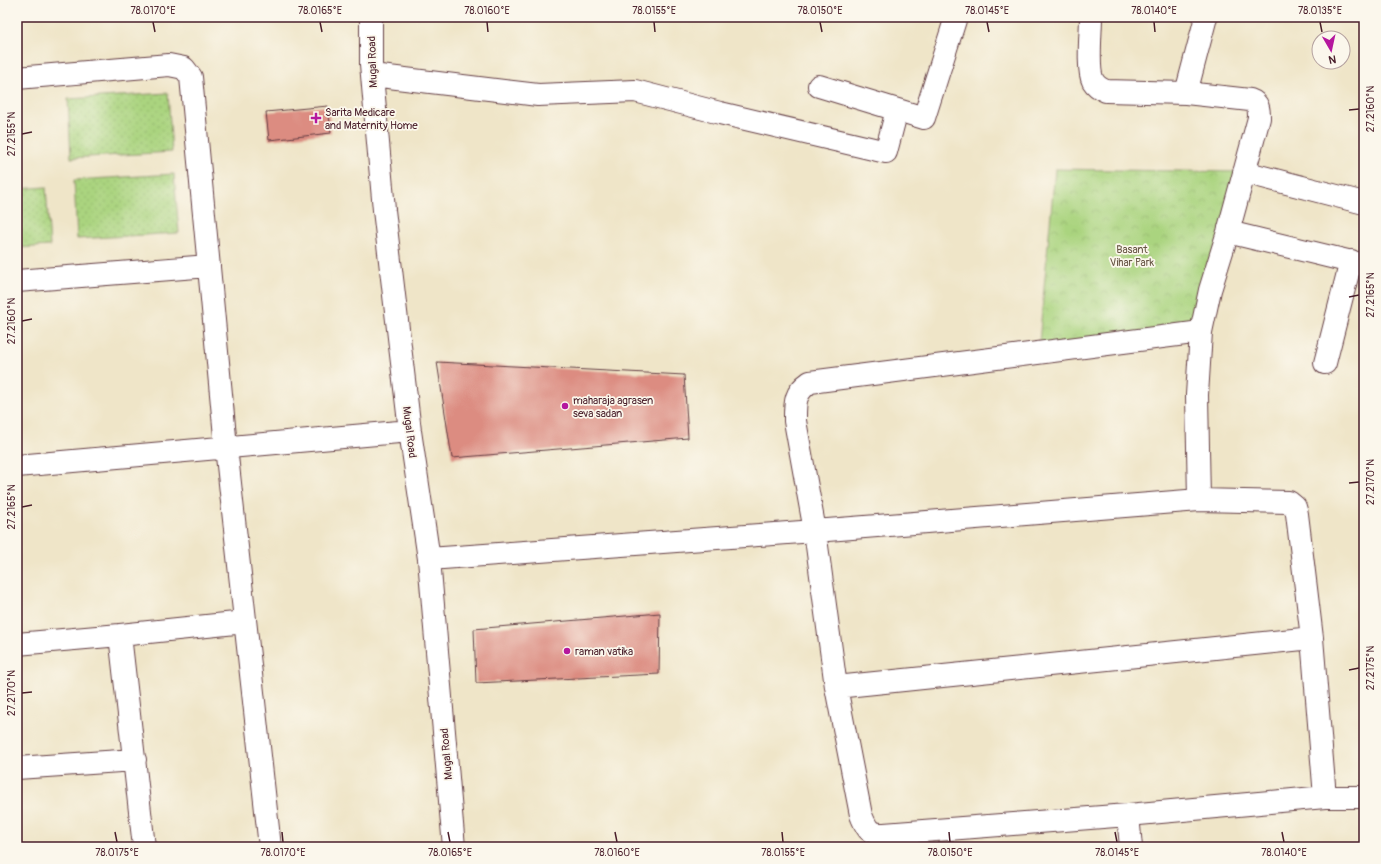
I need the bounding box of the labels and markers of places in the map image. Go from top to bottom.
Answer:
place label: Sarita Medicare and Maternity Home [325,106,418,132]
marker: Sarita Medicare and Maternity Home [310,112,322,124]
place label: maharaja agrasen seva sadan [573,394,653,420]
marker: maharaja agrasen seva sadan [560,401,570,411]
place label: raman vatika [575,645,633,658]
marker: raman vatika [562,646,572,656]

